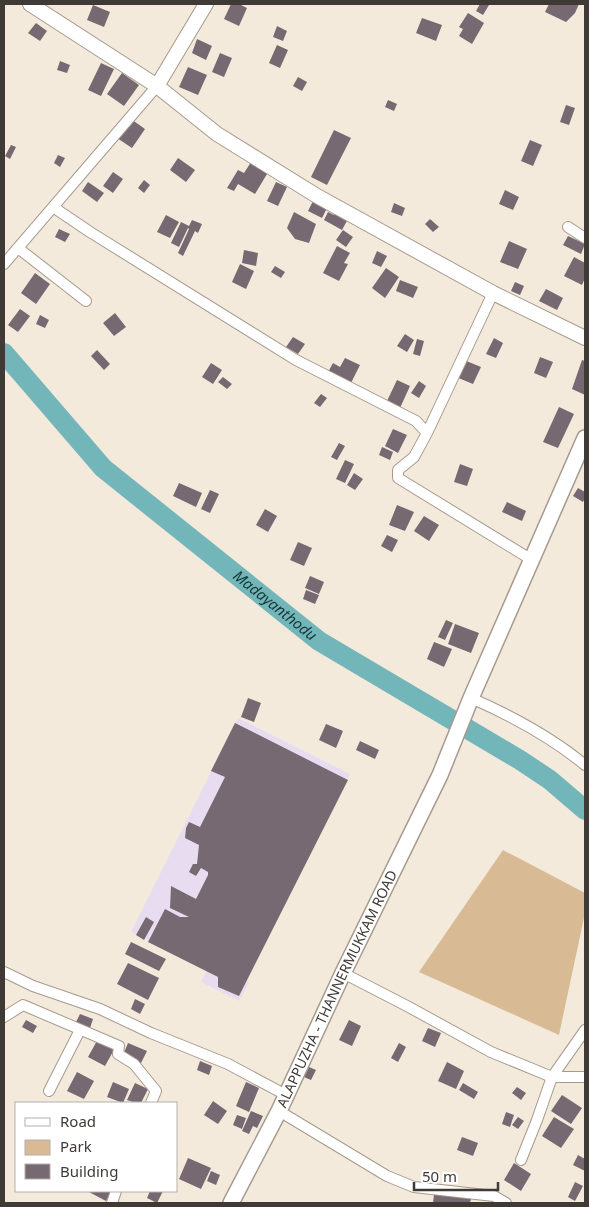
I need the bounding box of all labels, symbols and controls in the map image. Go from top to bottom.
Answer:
water label: Madayanthodu [229,565,322,645]
street label: ALAPPUZHA - THANNERMUKKAM ROAD [272,867,401,1110]
legend [15,1102,178,1192]
text: Road [60,1111,96,1131]
text: Park [60,1136,92,1156]
scale bar [414,1160,498,1192]
text: Building [60,1161,118,1181]
text: 50 m [422,1166,457,1186]

